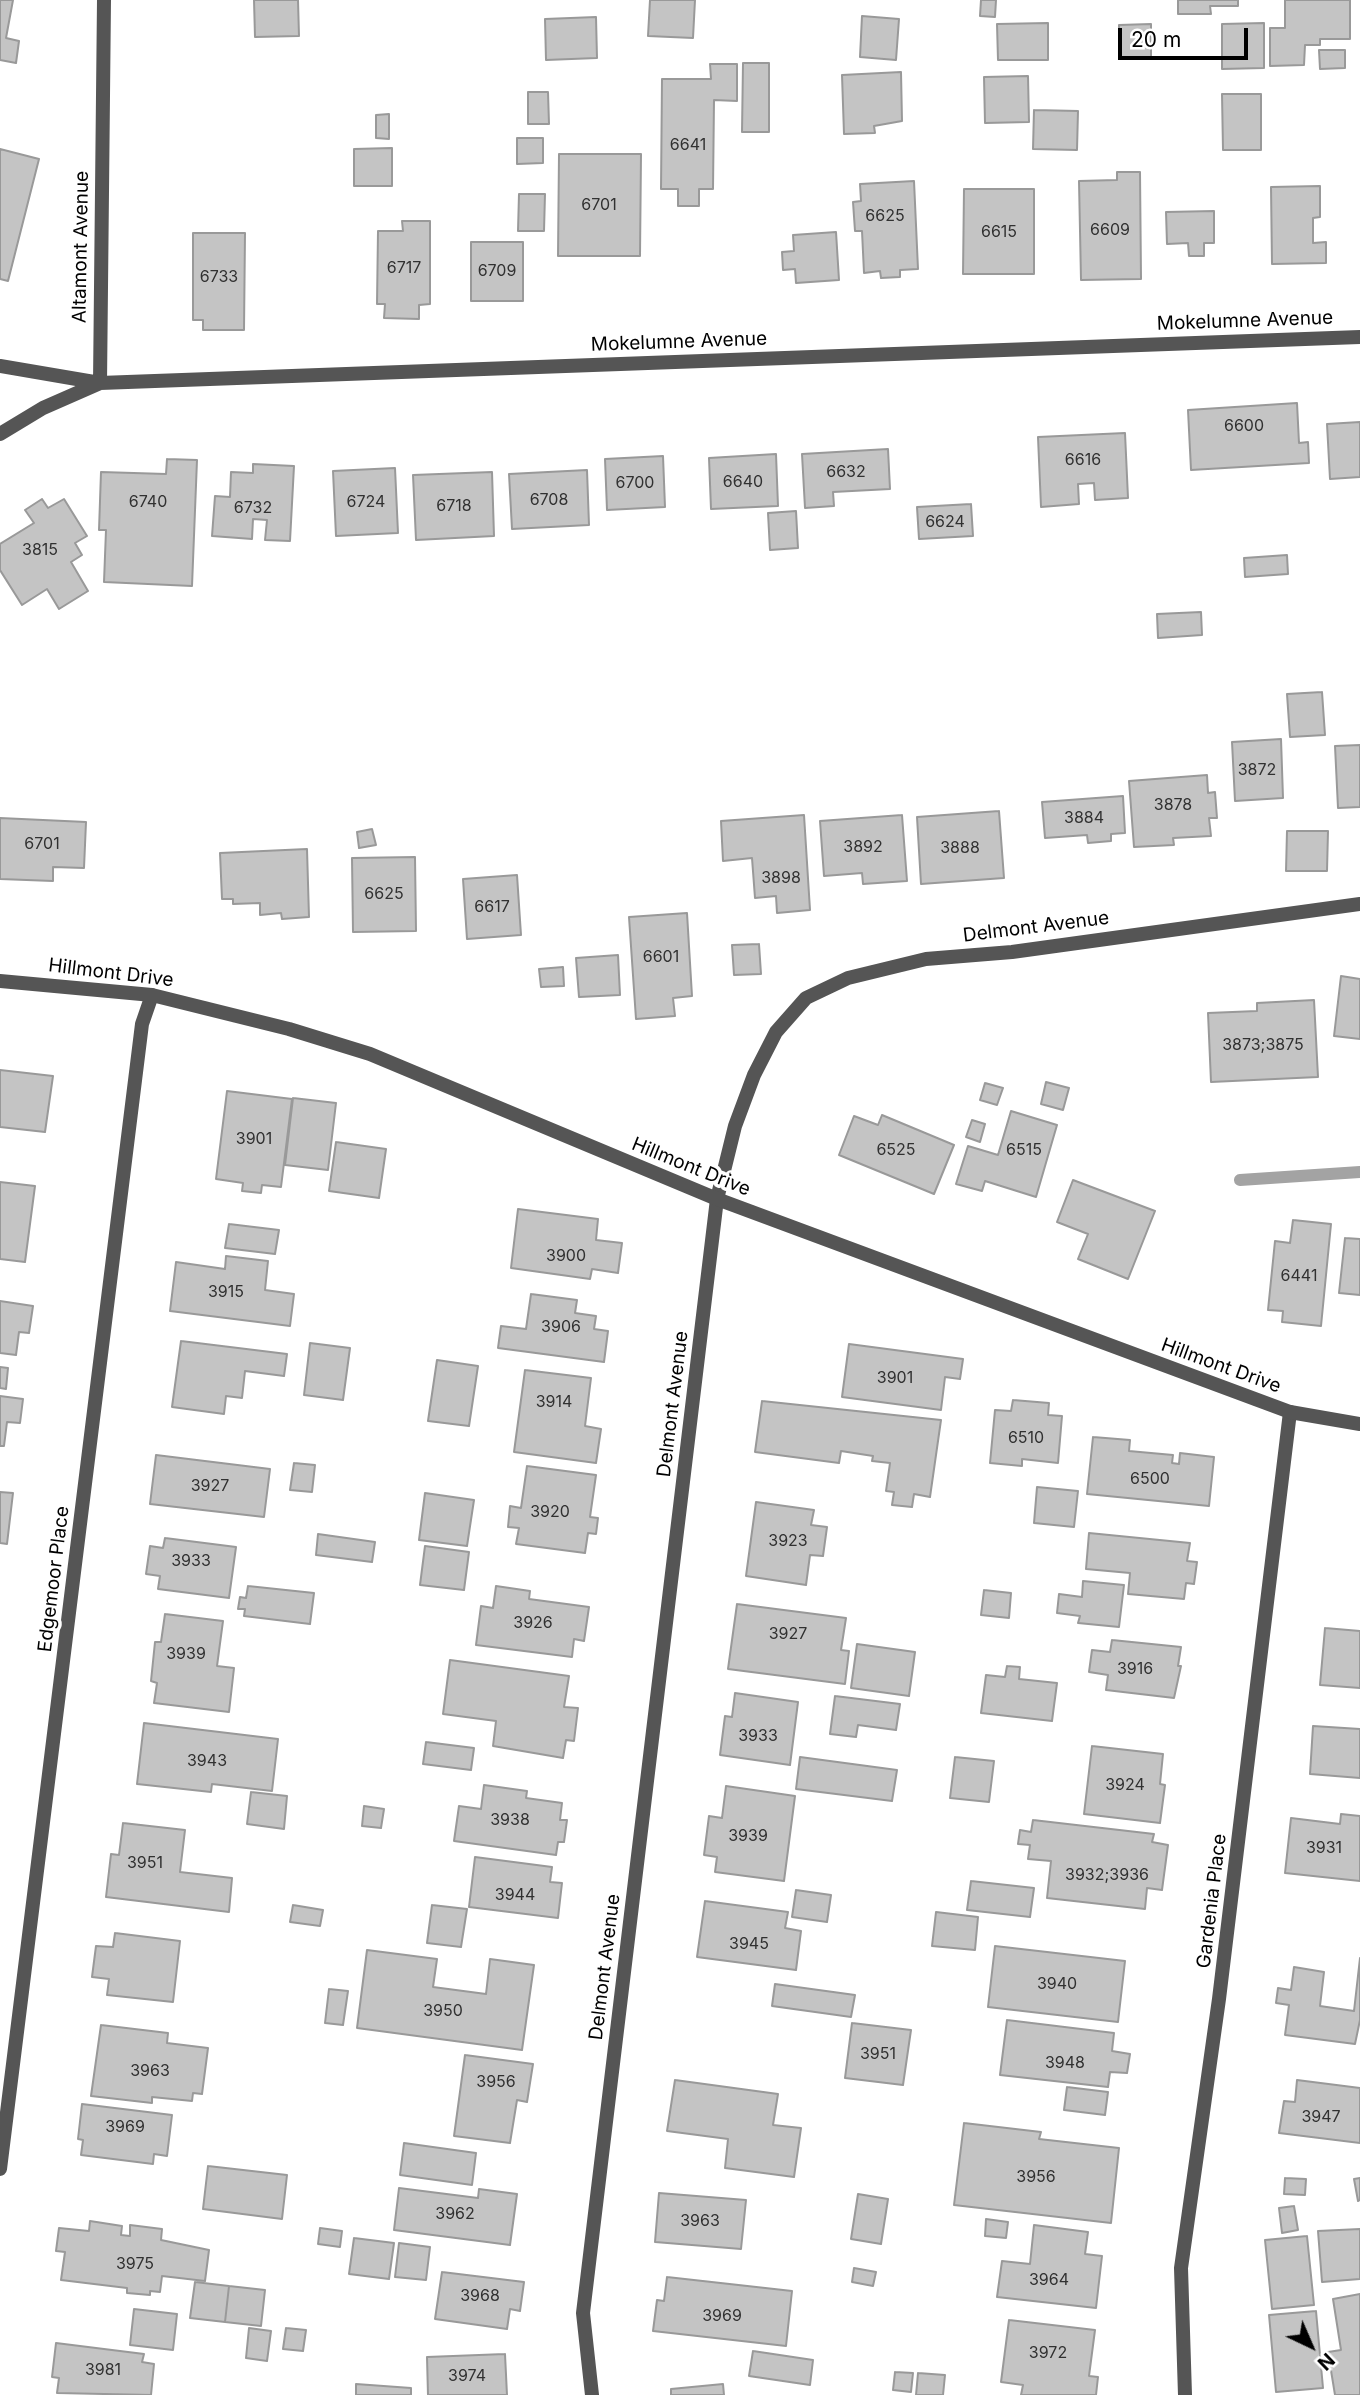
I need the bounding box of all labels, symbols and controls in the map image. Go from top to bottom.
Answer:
scale bar [1122,14,1252,58]
text: 20 m [1131,27,1181,52]
house number: 6641 [670,135,706,155]
street label: Altamont Avenue [68,171,94,323]
house number: 6701 [581,195,617,215]
house number: 6625 [865,206,905,226]
house number: 6609 [1090,220,1130,240]
house number: 6615 [981,222,1017,242]
house number: 6717 [387,258,421,278]
house number: 6709 [478,261,516,281]
house number: 6733 [200,267,238,287]
street label: Mokelumne Avenue [1156,307,1334,335]
street label: Mokelumne Avenue [590,328,768,356]
house number: 6600 [1224,416,1264,436]
house number: 6616 [1065,450,1101,470]
house number: 6632 [826,462,866,482]
house number: 6640 [723,472,763,492]
house number: 6700 [616,473,654,493]
house number: 6708 [530,490,568,510]
house number: 6740 [129,492,167,512]
house number: 6724 [347,492,385,512]
house number: 6718 [436,496,472,516]
house number: 6732 [234,498,272,518]
house number: 6624 [925,512,965,532]
house number: 3815 [22,540,58,560]
house number: 3872 [1238,760,1276,780]
house number: 3878 [1154,795,1192,815]
house number: 3884 [1064,808,1104,828]
house number: 6701 [24,834,60,854]
house number: 3892 [843,837,883,857]
house number: 3888 [940,838,980,858]
house number: 3898 [761,868,801,888]
house number: 6625 [364,884,404,904]
house number: 6617 [474,897,510,917]
street label: Delmont Avenue [962,907,1110,947]
house number: 6601 [643,947,679,967]
street label: Hillmont Drive [47,954,175,992]
house number: 3873;3875 [1222,1035,1304,1055]
house number: 3901 [236,1129,272,1149]
street label: Hillmont Drive [628,1133,754,1201]
house number: 6525 [876,1140,916,1160]
house number: 6515 [1006,1140,1042,1160]
house number: 3900 [546,1246,586,1266]
house number: 6441 [1281,1266,1317,1286]
house number: 3915 [208,1282,244,1302]
house number: 3906 [541,1317,581,1337]
street label: Delmont Avenue [653,1330,693,1478]
street label: Hillmont Drive [1158,1334,1284,1398]
house number: 3901 [877,1368,913,1388]
house number: 3914 [536,1392,572,1412]
house number: 6510 [1008,1428,1044,1448]
house number: 6500 [1130,1469,1170,1489]
house number: 3927 [191,1476,229,1496]
house number: 3920 [530,1502,570,1522]
street label: Edgemoor Place [34,1505,74,1653]
house number: 3923 [768,1531,808,1551]
house number: 3933 [171,1551,211,1571]
house number: 3926 [513,1613,553,1633]
house number: 3927 [769,1624,807,1644]
house number: 3939 [166,1644,206,1664]
house number: 3916 [1117,1659,1153,1679]
house number: 3933 [738,1726,778,1746]
house number: 3943 [187,1751,227,1771]
house number: 3924 [1105,1775,1145,1795]
house number: 3938 [490,1810,530,1830]
house number: 3939 [728,1826,768,1846]
street label: Gardenia Place [1192,1832,1232,1970]
house number: 3931 [1306,1838,1342,1858]
house number: 3951 [127,1853,163,1873]
house number: 3932;3936 [1065,1865,1149,1885]
house number: 3944 [495,1885,535,1905]
street label: Delmont Avenue [585,1893,625,2041]
house number: 3945 [729,1934,769,1954]
house number: 3940 [1037,1974,1077,1994]
house number: 3950 [423,2001,463,2021]
house number: 3951 [860,2044,896,2064]
house number: 3948 [1045,2053,1085,2073]
house number: 3963 [130,2061,170,2081]
house number: 3956 [476,2072,516,2092]
house number: 3947 [1301,2107,1341,2127]
house number: 3969 [105,2117,145,2137]
house number: 3956 [1016,2167,1056,2187]
house number: 3962 [435,2204,475,2224]
house number: 3963 [680,2211,720,2231]
house number: 3975 [116,2254,154,2274]
house number: 3964 [1029,2270,1069,2290]
house number: 3968 [460,2286,500,2306]
house number: 3969 [702,2306,742,2326]
north arrow [1276,2311,1346,2381]
house number: 3972 [1029,2343,1067,2363]
text: N [1313,2348,1339,2375]
house number: 3981 [85,2360,121,2380]
house number: 3974 [448,2366,486,2386]

